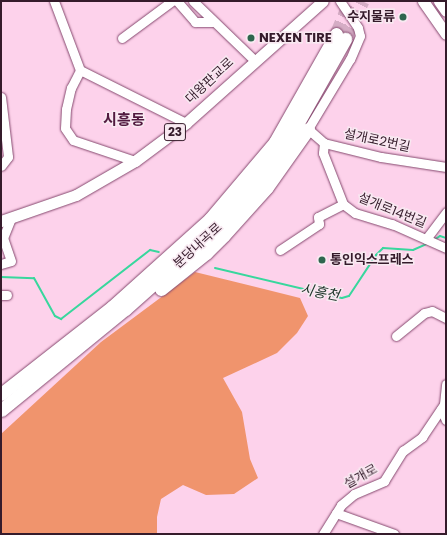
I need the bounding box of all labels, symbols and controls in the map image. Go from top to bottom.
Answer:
place label: 수지물류 [347,9,395,25]
marker: 수지물류 [398,12,408,22]
place label: NEXEN TIRE [259,30,332,46]
marker: NEXEN TIRE [246,33,256,43]
street label: 대왕판교로 [183,55,237,107]
district label: 시흥동 [103,111,145,129]
road number: 23 [163,122,187,142]
street label: 설개로2번길 [342,126,412,156]
street label: 설개로14번길 [356,190,428,232]
street label: 분당내곡로 [171,220,225,272]
place label: 통인익스프레스 [330,252,414,268]
marker: 통인익스프레스 [317,255,327,265]
water label: 시흥천 [299,280,341,304]
street label: 설개로 [342,461,380,493]

